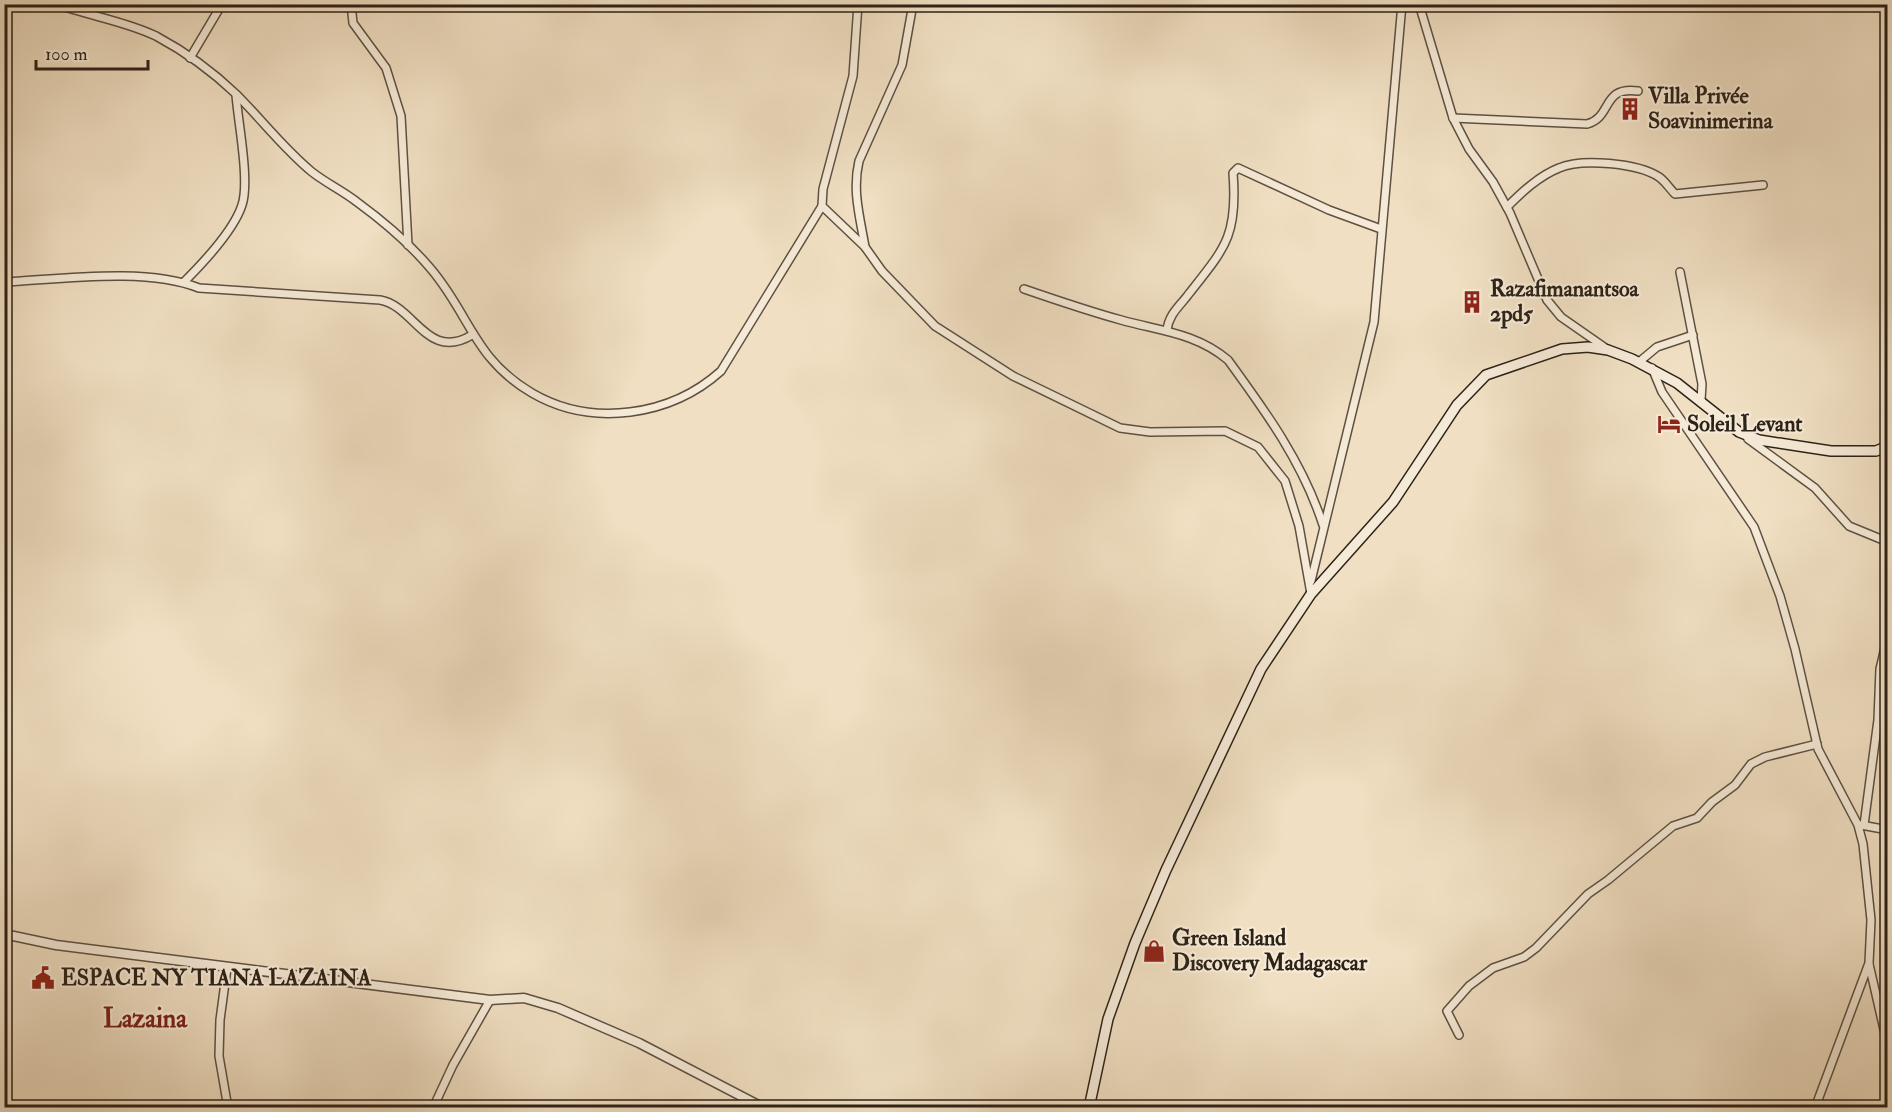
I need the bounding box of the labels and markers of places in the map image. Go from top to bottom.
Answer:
place label: Villa Privée Soavinimerina [1647,82,1774,135]
building icon: Villa Privée Soavinimerina [1617,96,1643,122]
place label: Razafimanantsoa 2pd5 [1490,275,1640,329]
building icon: Razafimanantsoa 2pd5 [1459,289,1485,315]
place label: Soleil Levant [1687,410,1803,438]
hotel icon: Soleil Levant [1656,411,1682,437]
place label: Green Island Discovery Madagascar [1172,924,1368,978]
shop icon: Green Island Discovery Madagascar [1141,938,1167,964]
place label: ESPACE NY TIANA LAZAINA [61,964,372,992]
public building icon: ESPACE NY TIANA LAZAINA [30,965,56,991]

